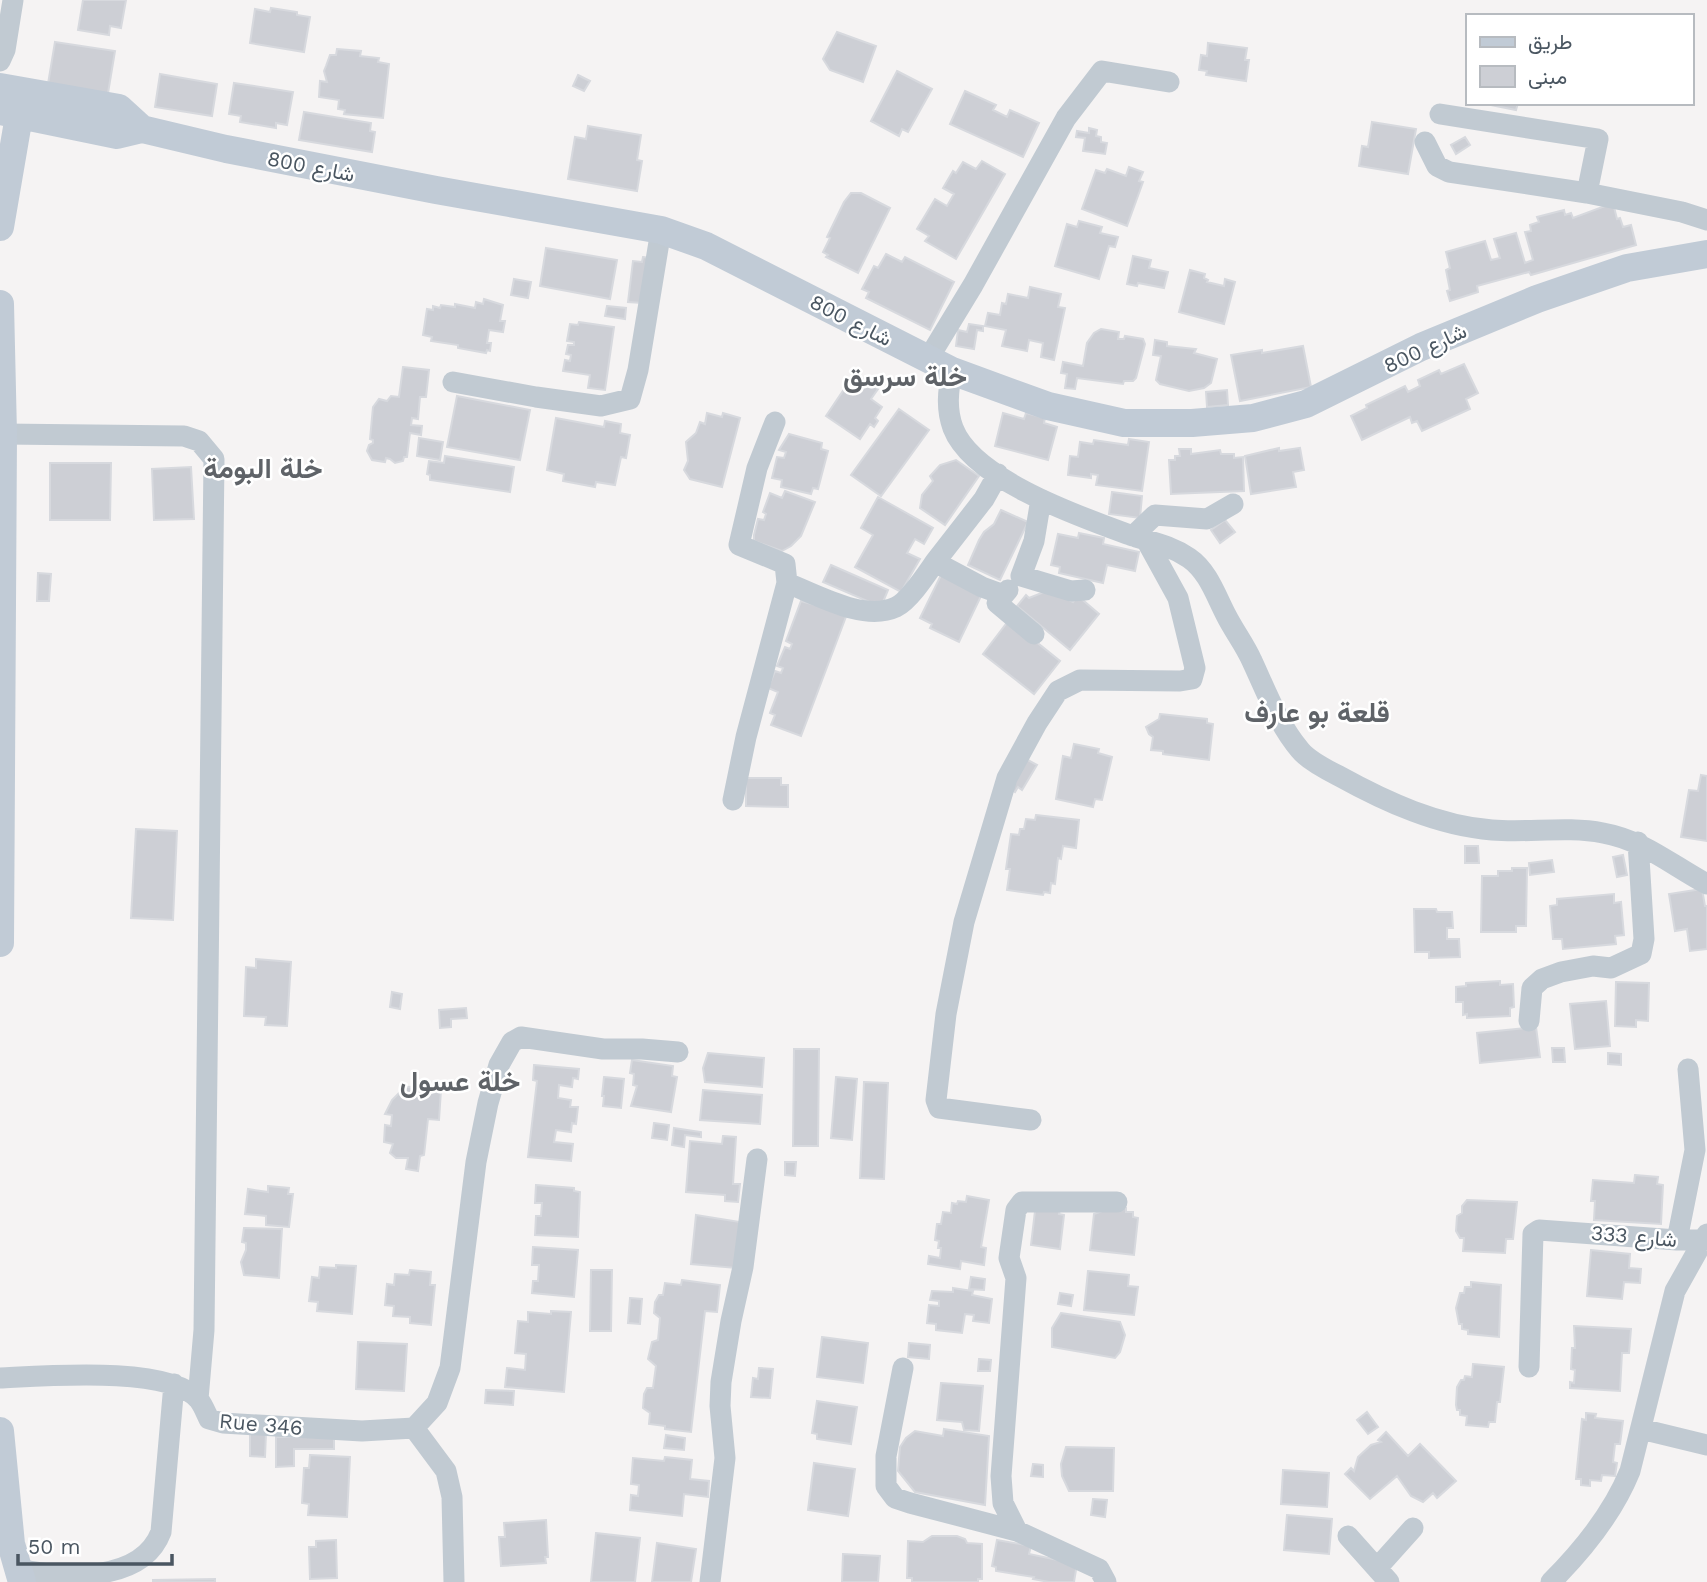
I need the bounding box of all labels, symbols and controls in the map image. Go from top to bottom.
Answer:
legend [1466,14,1693,105]
text: طريق [1528,29,1573,55]
text: مبنى [1528,64,1567,89]
street label: شارع 800 [265,145,357,189]
street label: شارع 800 [805,289,896,353]
street label: شارع 800 [1380,318,1471,380]
district label: خلة سرسق [843,360,967,394]
district label: خلة البومة [204,452,322,486]
district label: قلعة بو عارف [1244,696,1390,730]
district label: خلة عسول [400,1065,520,1099]
street label: شارع 333 [1590,1220,1678,1254]
street label: Rue 346 [218,1408,304,1440]
scale bar [18,1522,172,1566]
text: 50 m [28,1534,80,1559]

